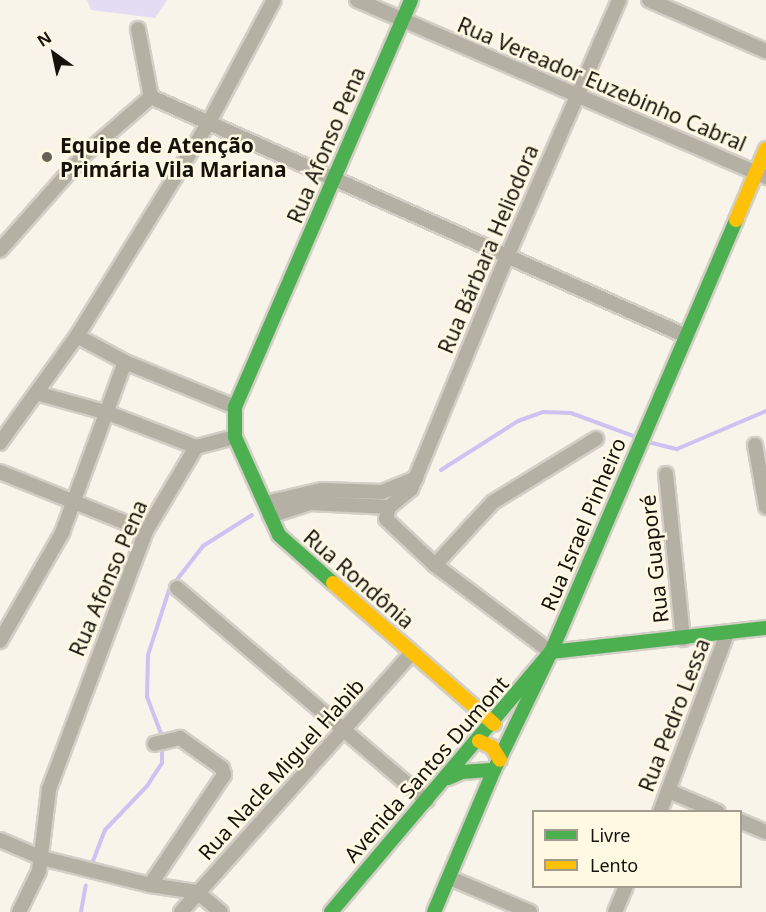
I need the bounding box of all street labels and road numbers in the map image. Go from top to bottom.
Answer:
street label: Rua Vereador Euzebinho Cabral [454,12,750,156]
street label: Rua Afonso Pena [282,63,370,227]
street label: Rua Bárbara Heliodora [433,141,543,357]
street label: Rua Israel Pinheiro [535,434,631,614]
street label: Rua Guaporé [635,494,673,624]
street label: Rua Afonso Pena [64,496,152,660]
street label: Rua Rondônia [299,524,419,634]
street label: Rua Pedro Lessa [633,635,715,795]
street label: Avenida Santos Dumont [338,671,514,867]
street label: Rua Nacle Miguel Habib [193,673,369,865]

